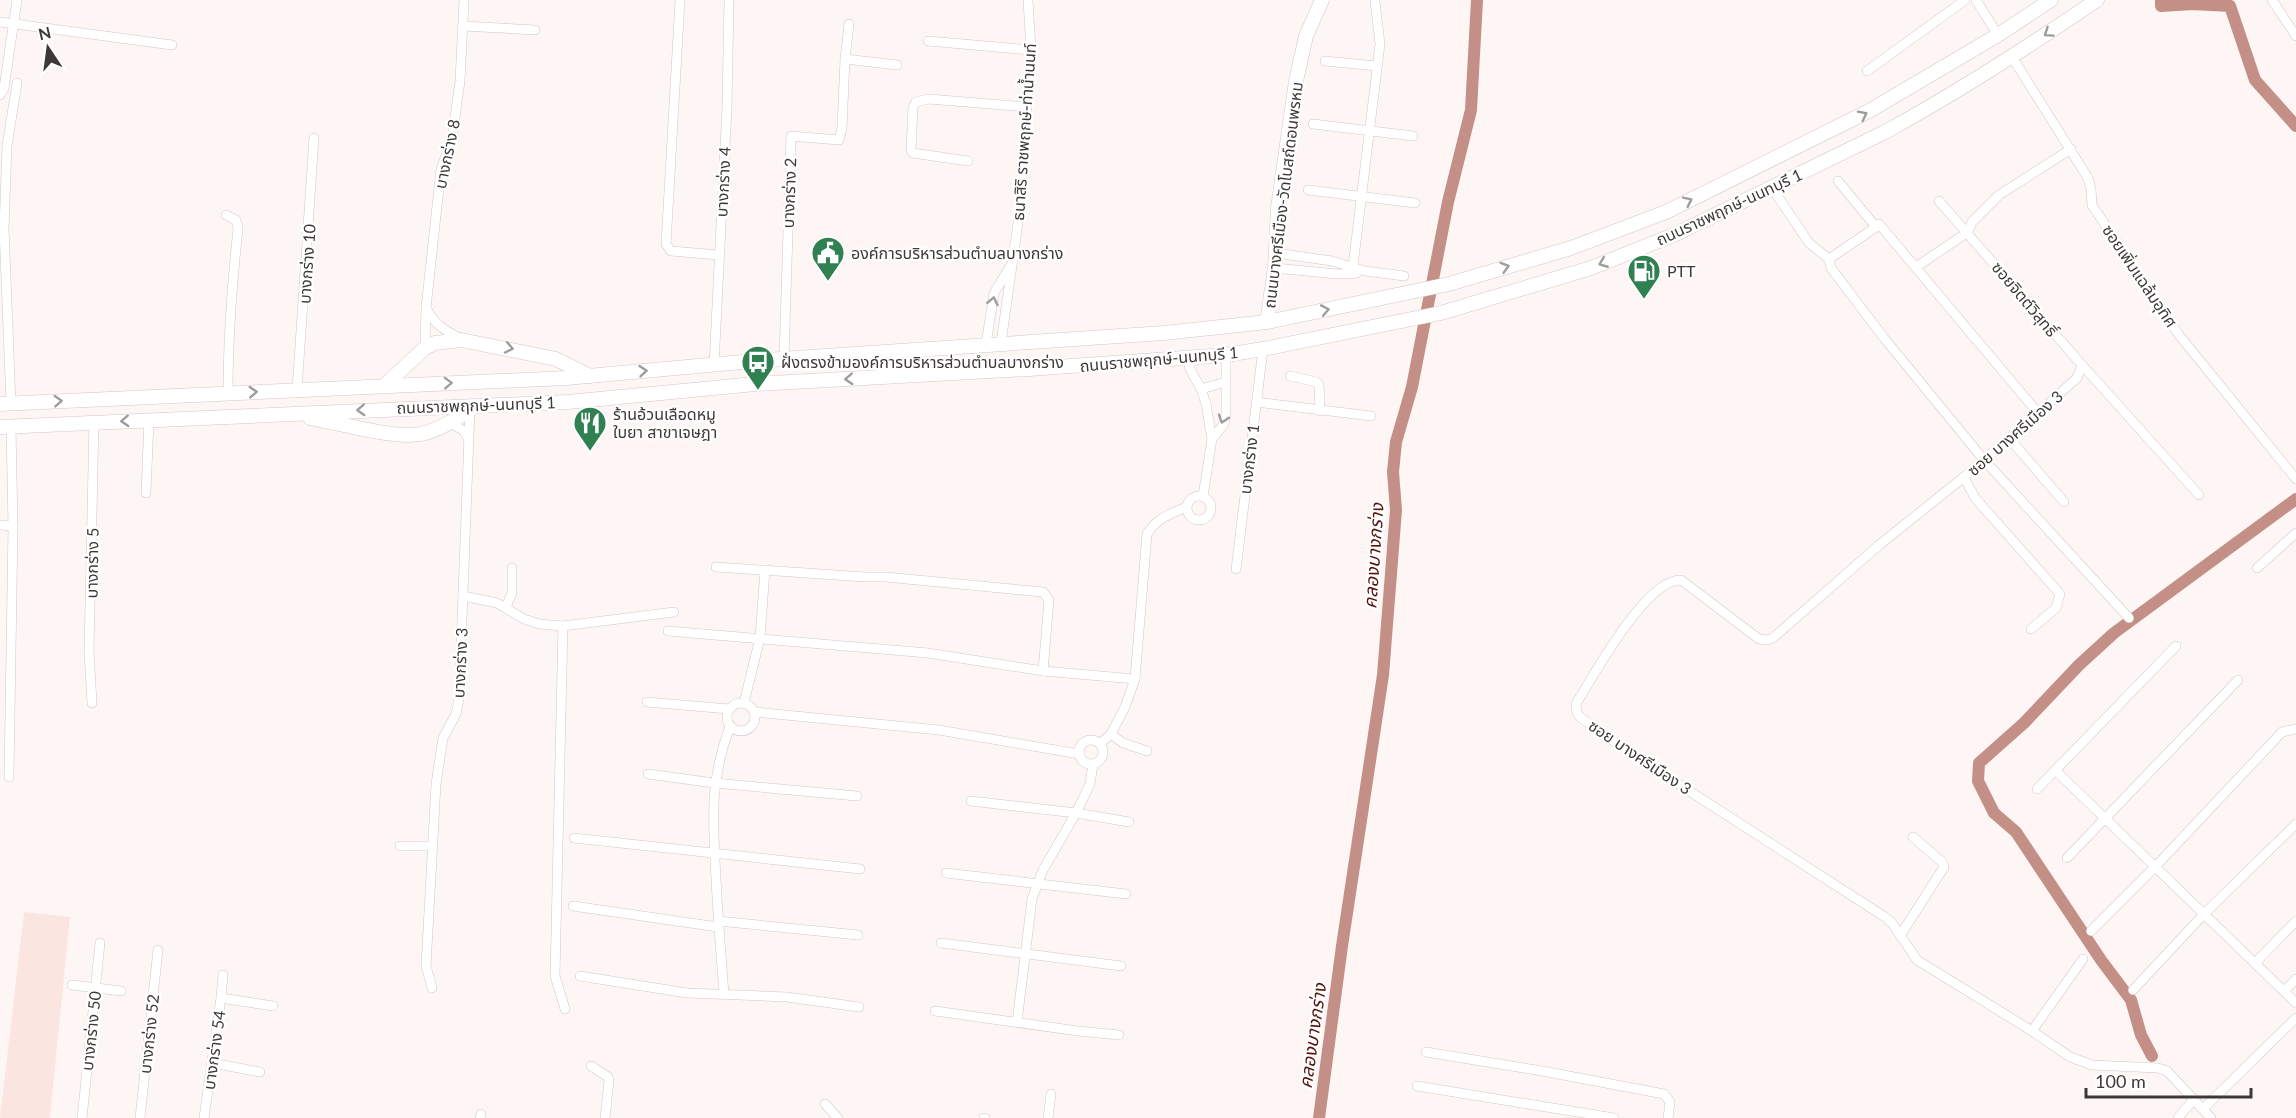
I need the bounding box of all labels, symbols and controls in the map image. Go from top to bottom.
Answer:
north arrow [18,18,78,78]
text: N [36,22,53,44]
one-way arrow [2044,26,2055,37]
street label: ธนาสิริ ราชพฤกษ์-ท่าน้ำนนท์ [1007,43,1039,221]
street label: ถนนบางศรีเมือง-วัดโบสถ์ดอนพรหม [1259,81,1306,309]
one-way arrow [1856,110,1867,122]
street label: บางกร่าง 8 [430,117,463,190]
street label: บางกร่าง 4 [711,146,734,218]
street label: บางกร่าง 2 [778,157,799,229]
street label: ถนนราชพฤกษ์-นนทบุรี 1 [1653,164,1805,250]
one-way arrow [1682,197,1693,209]
street label: ซอยเพิ่มแฉล้มอุทิศ [2098,221,2182,331]
street label: บางกร่าง 10 [294,223,319,304]
public building icon: องค์การบริหารส่วนตำบลบางกร่าง [810,235,846,282]
place label: องค์การบริหารส่วนตำบลบางกร่าง [851,243,1063,262]
fuel station icon: PTT [1626,253,1662,300]
one-way arrow [1599,256,1610,268]
street label: ซอยจิตต์วิสุทธิ์ [1988,257,2062,341]
place label: PTT [1667,261,1696,280]
one-way arrow [1499,262,1510,274]
one-way arrow [985,297,998,307]
one-way arrow [1319,304,1329,317]
one-way arrow [504,341,514,354]
street label: ถนนราชพฤกษ์-นนทบุรี 1 [1079,342,1239,376]
bus stop icon: ฝั่งตรงข้ามองค์การบริหารส่วนตำบลบางกร่าง [740,344,776,391]
place label: ฝั่งตรงข้ามองค์การบริหารส่วนตำบลบางกร่าง [781,352,1064,371]
one-way arrow [638,365,647,378]
one-way arrow [845,372,854,385]
one-way arrow [444,377,453,390]
one-way arrow [249,386,258,399]
street label: ซอย บางศรีเมือง 3 [1963,386,2066,479]
street label: ถนนราชพฤกษ์-นนทบุรี 1 [396,392,556,418]
one-way arrow [54,395,63,408]
one-way arrow [357,404,366,417]
place label: ร้านอ้วนเลือดหมู ใบยา สาขาเจษฎา [613,404,717,441]
restaurant icon: ร้านอ้วนเลือดหมู ใบยา สาขาเจษฎา [572,405,608,452]
one-way arrow [1218,413,1230,424]
one-way arrow [120,415,129,428]
street label: บางกร่าง 1 [1235,423,1262,495]
water label: คลองบางกร่าง [1358,501,1388,609]
street label: บางกร่าง 5 [81,528,102,598]
street label: บางกร่าง 3 [448,627,471,699]
street label: ซอย บางศรีเมือง 3 [1585,715,1695,798]
water label: คลองบางกร่าง [1294,981,1330,1090]
street label: บางกร่าง 50 [77,990,104,1072]
street label: บางกร่าง 52 [135,993,162,1075]
street label: บางกร่าง 54 [199,1009,228,1091]
scale bar [2086,1061,2251,1099]
text: 100 m [2095,1070,2146,1092]

